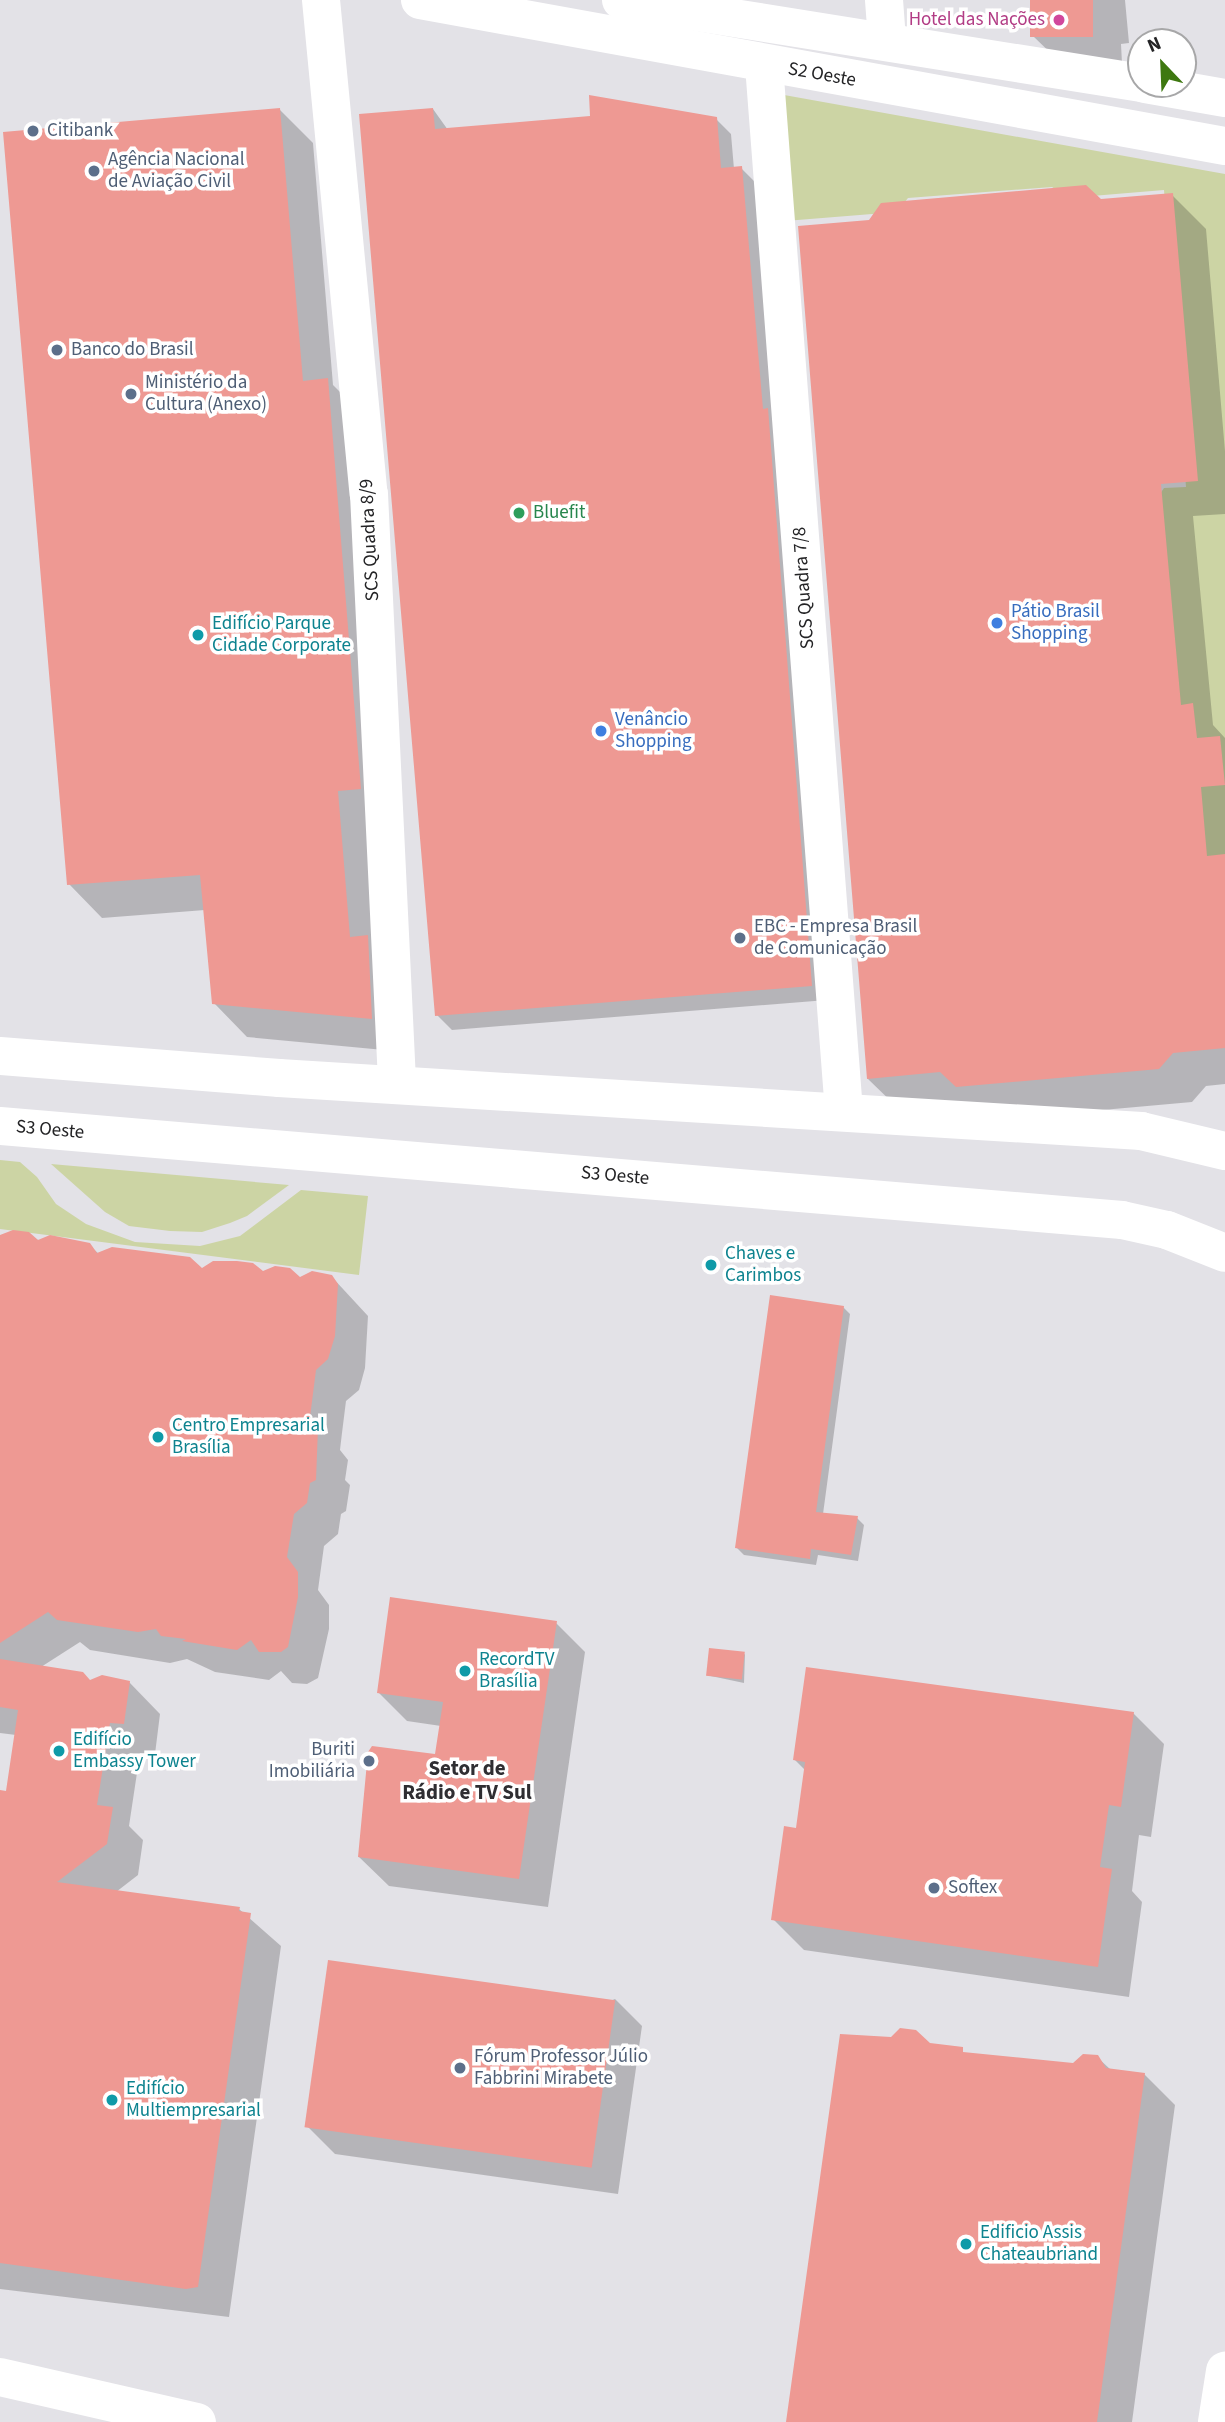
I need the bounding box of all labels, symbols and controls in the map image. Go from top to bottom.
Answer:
place label: Hotel das Nações [909,9,1045,31]
marker: Hotel das Nações [1051,12,1067,28]
north arrow [1127,28,1197,98]
text: N [1143,30,1165,60]
street label: S2 Oeste [786,58,858,92]
place label: Citibank [47,120,113,142]
marker: Citibank [25,123,41,139]
place label: Agência Nacional de Aviação Civil [108,149,244,193]
marker: Agência Nacional de Aviação Civil [86,163,102,179]
place label: Banco do Brasil [71,339,194,361]
marker: Banco do Brasil [49,342,65,358]
place label: Ministério da Cultura (Anexo) [145,372,267,416]
marker: Ministério da Cultura (Anexo) [123,386,139,402]
street label: SCS Quadra 8/9 [355,478,385,602]
place label: Bluefit [533,502,585,524]
marker: Bluefit [511,505,527,521]
street label: SCS Quadra 7/8 [788,526,820,650]
place label: Pátio Brasil Shopping [1011,601,1100,645]
place label: Edifício Parque Cidade Corporate [212,613,351,657]
marker: Pátio Brasil Shopping [989,615,1005,631]
marker: Edifício Parque Cidade Corporate [190,627,206,643]
place label: Venâncio Shopping [615,709,692,753]
marker: Venâncio Shopping [593,723,609,739]
place label: EBC - Empresa Brasil de Comunicação [754,916,917,960]
marker: EBC - Empresa Brasil de Comunicação [732,930,748,946]
street label: S3 Oeste [15,1116,85,1144]
street label: S3 Oeste [580,1162,650,1190]
place label: Chaves e Carimbos [725,1243,801,1287]
marker: Chaves e Carimbos [703,1257,719,1273]
place label: Centro Empresarial Brasília [172,1415,325,1459]
marker: Centro Empresarial Brasília [150,1429,166,1445]
place label: RecordTV Brasília [479,1649,555,1693]
marker: RecordTV Brasília [457,1663,473,1679]
place label: Edifício Embassy Tower [73,1729,196,1773]
place label: Buriti Imobiliária [269,1739,355,1783]
marker: Edifício Embassy Tower [51,1743,67,1759]
marker: Buriti Imobiliária [361,1753,377,1769]
district label: Setor de Rádio e TV Sul [402,1755,532,1805]
place label: Softex [948,1877,997,1899]
marker: Softex [926,1880,942,1896]
place label: Fórum Professor Júlio Fabbrini Mirabete [474,2046,648,2090]
marker: Fórum Professor Júlio Fabbrini Mirabete [452,2060,468,2076]
place label: Edifício Multiempresarial [126,2078,261,2122]
marker: Edifício Multiempresarial [104,2092,120,2108]
place label: Edificio Assis Chateaubriand [980,2222,1098,2266]
marker: Edificio Assis Chateaubriand [958,2236,974,2252]

